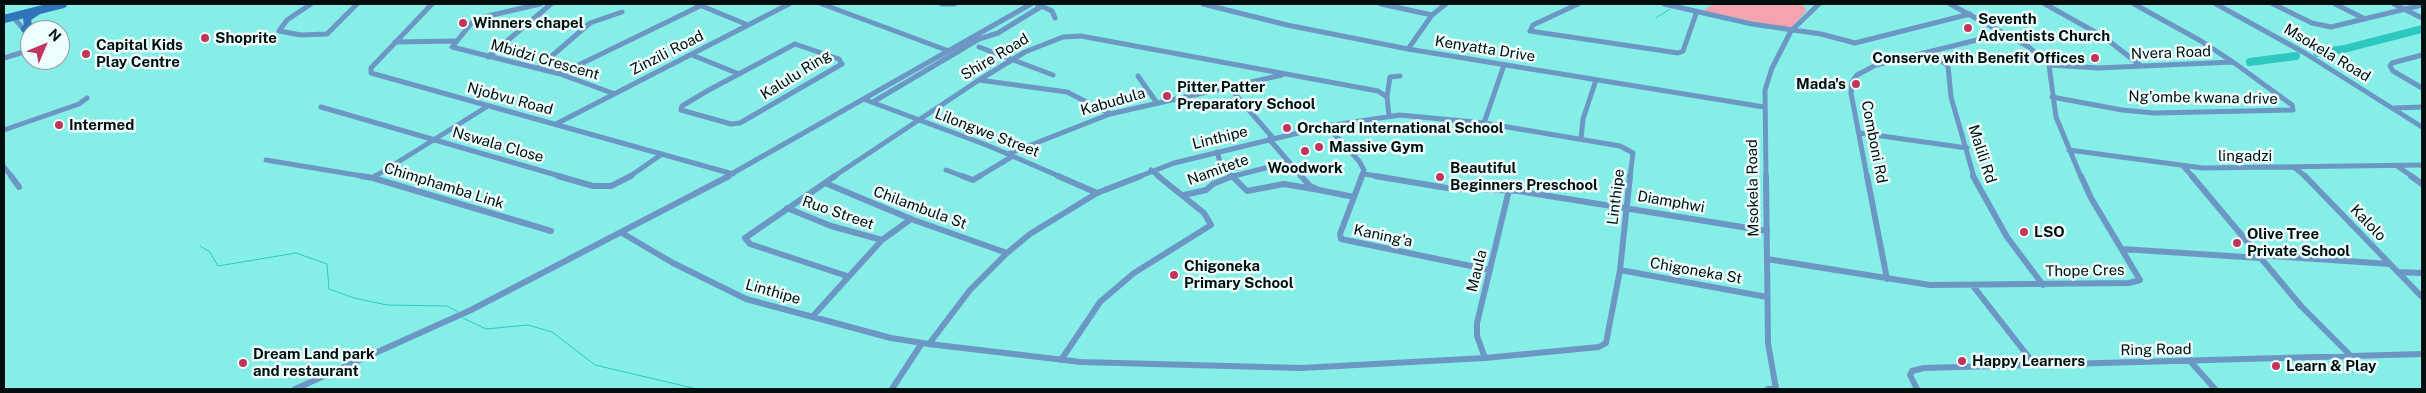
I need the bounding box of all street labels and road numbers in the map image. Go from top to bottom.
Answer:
street label: Msokela Road [2280,20,2374,86]
street label: Zinzili Road [627,27,707,79]
street label: Shire Road [958,30,1032,84]
street label: Kenyatta Drive [1434,32,1536,66]
street label: Mbidzi Crescent [489,36,601,84]
street label: Nvera Road [2131,43,2211,63]
street label: Kalulu Ring [757,46,835,104]
street label: Njobvu Road [465,79,555,119]
street label: Kabudula [1079,84,1147,120]
street label: Ng'ombe kwana drive [2128,88,2278,108]
street label: Comboni Rd [1857,99,1891,185]
street label: Lilongwe Street [932,105,1042,161]
street label: Linthipe [1190,122,1250,154]
street label: Malili Rd [1964,122,2000,186]
street label: Nswala Close [450,123,546,167]
street label: Msokela Road [1743,139,1763,237]
street label: lingadzi [2218,147,2272,165]
street label: Namitete [1185,151,1251,189]
street label: Chimphamba Link [382,159,506,213]
street label: Linthipe [1604,168,1628,226]
street label: Chilambula St [871,183,969,233]
street label: Diamphwi [1636,187,1706,217]
street label: Ruo Street [800,192,876,234]
street label: Kalolo [2346,201,2390,245]
street label: Kaning'a [1352,221,1414,251]
street label: Maula [1463,248,1491,294]
street label: Chigoneka St [1649,254,1743,288]
street label: Thope Cres [2045,261,2125,281]
street label: Linthipe [743,276,803,308]
street label: Ring Road [2120,340,2192,360]

